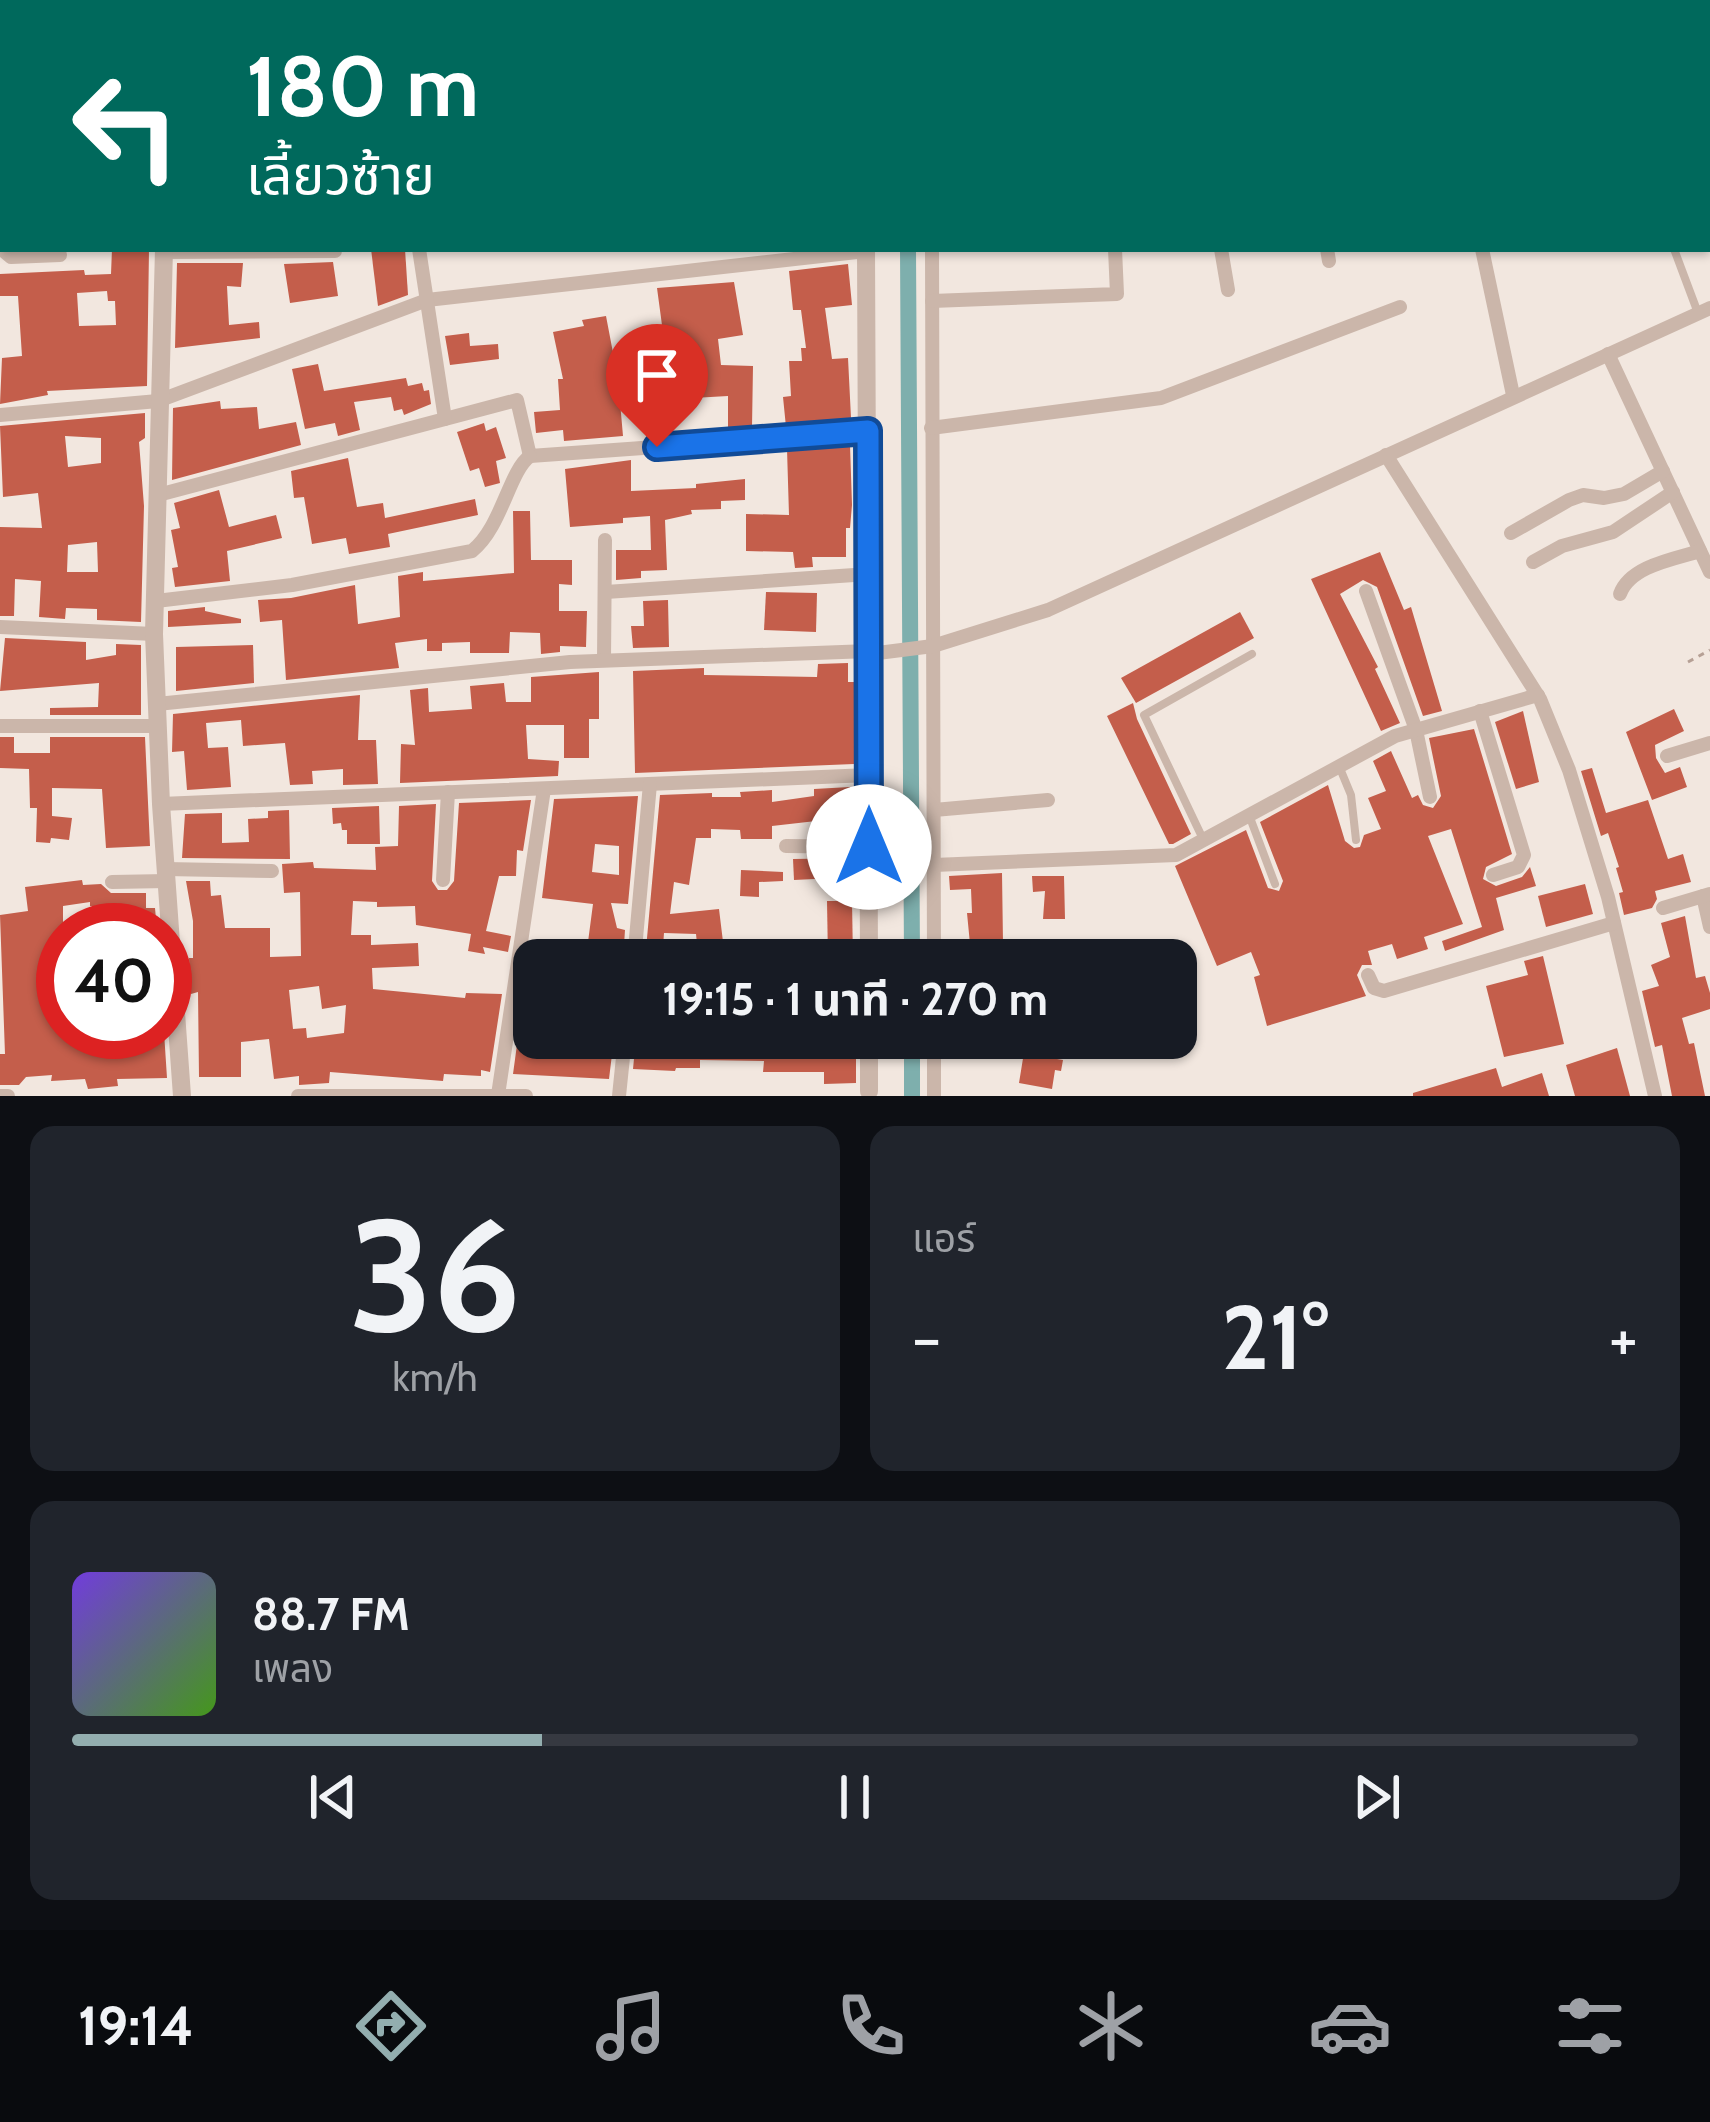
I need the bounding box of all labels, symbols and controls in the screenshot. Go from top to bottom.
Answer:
text: 180 m [246,35,479,137]
icon: left [48,48,204,204]
text: เลี้ยวซ้าย [246,142,435,208]
pin [606,324,708,447]
icon: arrive [624,342,690,408]
position arrow [806,784,932,910]
speed limit sign: 40 [36,903,192,1059]
text: 19:15 · 1 นาที · 270 m [662,972,1048,1026]
text: 36 [349,1180,521,1370]
text: แอร์ [912,1214,975,1262]
text: 21° [1222,1282,1328,1392]
text: − [912,1297,941,1378]
text: + [1609,1297,1638,1378]
text: km/h [392,1353,478,1401]
text: 88.7 FM [252,1587,410,1641]
text: เพลง [252,1644,333,1692]
icon: previous [300,1764,366,1830]
icon: pause [822,1764,888,1830]
icon: next [1344,1764,1410,1830]
icon: directions [349,1984,433,2068]
icon: music [589,1984,673,2068]
icon: phone [829,1984,913,2068]
icon: climate [1069,1984,1153,2068]
icon: car [1308,1984,1392,2068]
icon: filters [1548,1984,1632,2068]
text: 19:14 [78,1993,194,2059]

